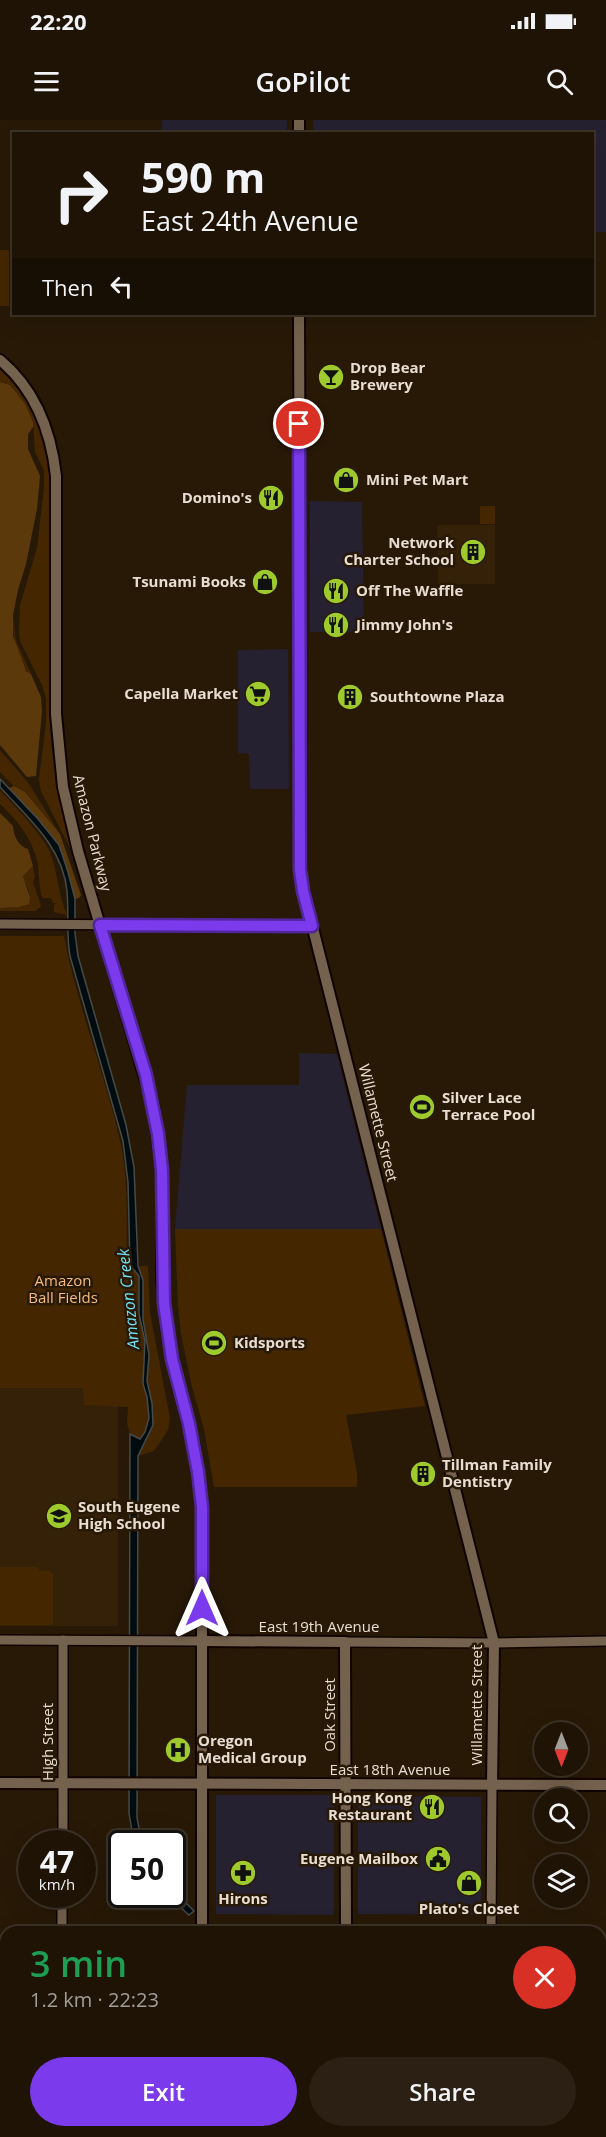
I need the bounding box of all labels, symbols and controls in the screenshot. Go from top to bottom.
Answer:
text: 22:20 [30,6,87,36]
text: GoPilot [256,63,350,100]
icon: menu [30,65,63,98]
icon: search [543,65,576,98]
text: 590 m [141,148,265,205]
icon: right [42,156,120,234]
text: East 24th Avenue [141,202,359,239]
icon: left [105,270,138,303]
text: Then [42,272,93,302]
place label: Drop Bear Brewery [350,357,426,394]
bar icon: Drop Bear Brewery [316,362,346,392]
pin [273,398,324,449]
icon: arrive [282,407,315,440]
shop icon: Mini Pet Mart [331,465,361,495]
place label: Mini Pet Mart [366,469,469,489]
restaurant icon: Domino's [256,483,286,513]
place label: Domino's [182,487,252,507]
place label: Network Charter School [344,532,455,569]
building icon: Network Charter School [458,537,488,567]
shop icon: Tsunami Books [250,567,280,597]
place label: Tsunami Books [132,571,246,591]
restaurant icon: Off The Waffle [321,576,351,606]
place label: Off The Waffle [356,580,463,600]
restaurant icon: Jimmy John's [321,610,351,640]
place label: Jimmy John's [354,614,453,634]
supermarket icon: Capella Market [243,679,273,709]
building icon: Southtowne Plaza [335,682,365,712]
place label: Capella Market [124,683,238,703]
place label: Southtowne Plaza [370,686,504,706]
street label: Amazon Parkway [69,772,117,894]
street label: Willamette Street [355,1062,403,1184]
place label: Silver Lace Terrace Pool [442,1087,535,1124]
sports icon: Silver Lace Terrace Pool [407,1092,437,1122]
water label: Amazon Creek [112,1246,144,1351]
park label: Amazon Ball Fields [28,1270,98,1307]
sports icon: Kidsports [199,1328,229,1358]
place label: Kidsports [234,1332,305,1352]
place label: Tillman Family Dentistry [442,1454,552,1491]
building icon: Tillman Family Dentistry [408,1459,438,1489]
place label: South Eugene High School [78,1496,180,1533]
school or university icon: South Eugene High School [44,1501,74,1531]
position arrow [170,1576,234,1640]
street label: East 19th Avenue [259,1616,379,1636]
street label: Willamette Street [466,1645,486,1765]
street label: Oak Street [319,1678,339,1752]
street label: High Street [37,1703,57,1781]
north arrow [534,1722,588,1776]
map controls [534,1722,588,1908]
place label: Oregon Medical Group [198,1730,307,1767]
hospital icon: Oregon Medical Group [163,1735,193,1765]
street label: East 18th Avenue [330,1759,450,1779]
place label: Hong Kong Restaurant [328,1787,413,1824]
button: search [534,1788,588,1842]
restaurant icon: Hong Kong Restaurant [417,1792,447,1822]
speed limit sign: 50 [108,1830,186,1908]
text: 47 [40,1841,74,1882]
public building icon: Eugene Mailbox [423,1844,453,1874]
place label: Eugene Mailbox [300,1848,418,1868]
button: layers [534,1854,588,1908]
pharmacy icon: Hirons [228,1858,258,1888]
shop icon: Plato's Closet [454,1868,484,1898]
text: km/h [39,1874,75,1894]
place label: Hirons [218,1888,268,1908]
place label: Plato's Closet [419,1898,520,1918]
text: 3 min [30,1939,127,1988]
button: close [513,1946,576,2009]
text: 1.2 km · 22:23 [30,1986,159,2013]
button: Exit [30,2057,297,2126]
button: Share [309,2057,576,2126]

